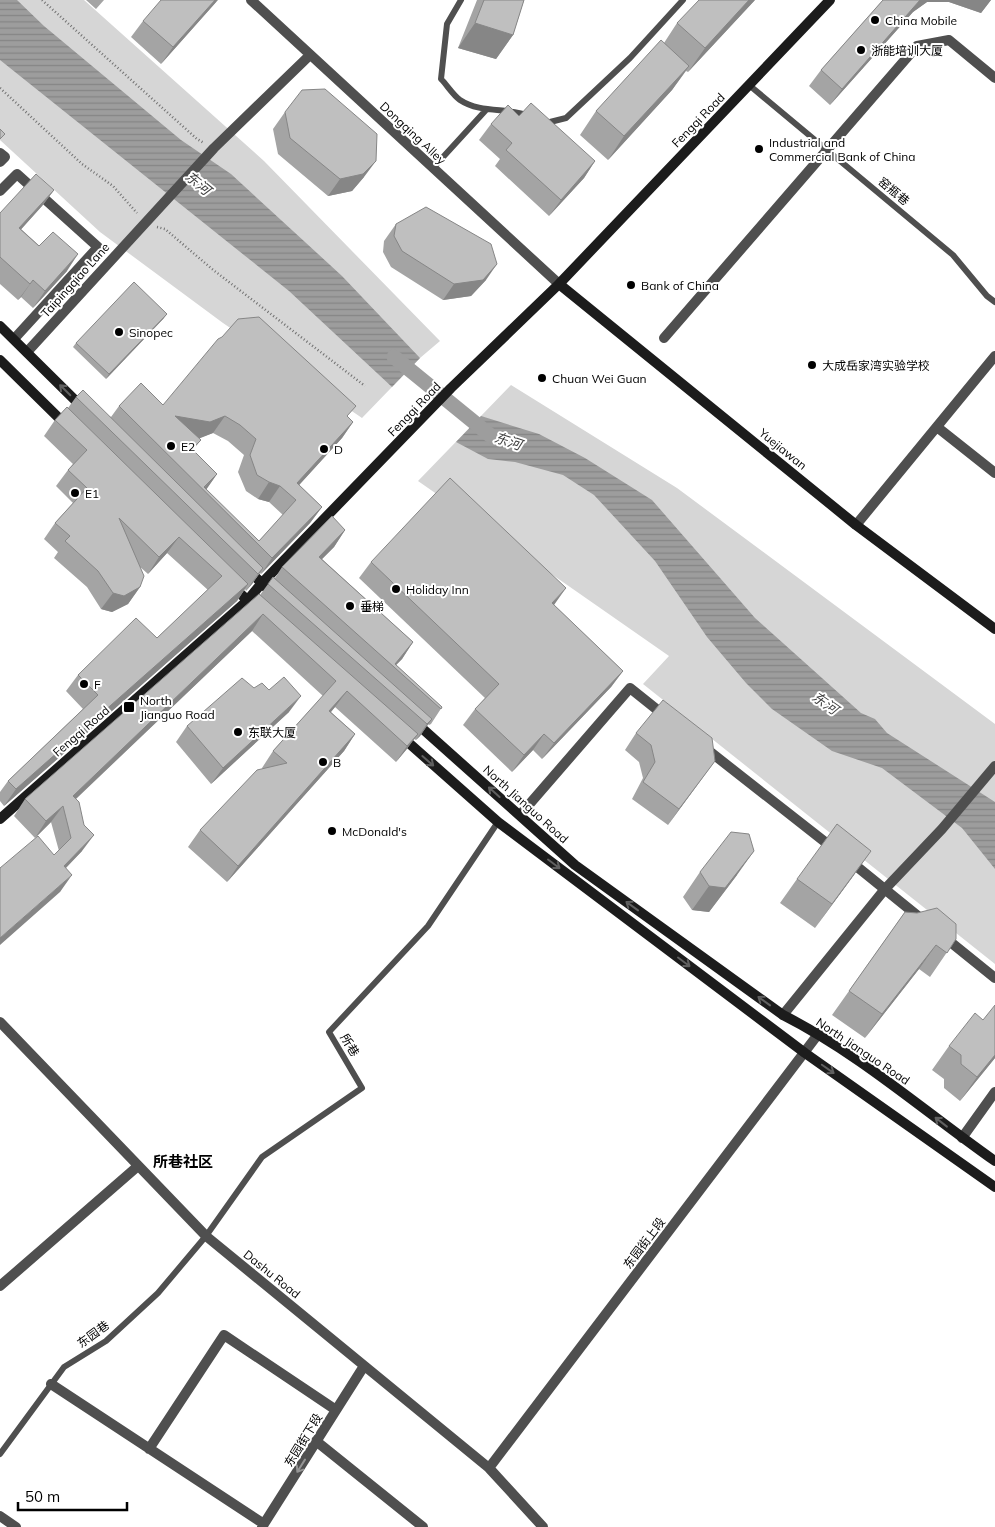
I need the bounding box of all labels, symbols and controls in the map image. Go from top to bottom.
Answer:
place label: China Mobile [885,13,957,28]
marker: China Mobile [869,14,881,26]
place label: 浙能培训大厦 [871,43,943,58]
marker: 浙能培训大厦 [855,44,867,56]
street label: Fengqi Road [668,90,728,150]
street label: Dongqing Alley [377,99,450,168]
place label: Industrial and Commercial Bank of China [769,135,916,164]
marker: Industrial and Commercial Bank of China [753,143,765,155]
water label: 东河 [181,167,217,201]
street label: 窑瓶巷 [875,174,913,208]
street label: Taipingqiao Lane [38,240,112,320]
place label: Bank of China [641,278,719,293]
marker: Bank of China [625,279,637,291]
place label: Sinopec [129,325,173,340]
marker: Sinopec [113,326,125,338]
place label: 大成岳家湾实验学校 [822,358,930,373]
marker: 大成岳家湾实验学校 [806,359,818,371]
place label: Chuan Wei Guan [552,371,647,386]
marker: Chuan Wei Guan [536,372,548,384]
street label: Fengqi Road [384,379,444,439]
one-way arrow [59,383,71,396]
street label: Yuejiawan [755,425,810,473]
water label: 东河 [492,428,527,455]
place label: E2 [181,439,195,454]
marker: E2 [165,440,177,452]
place label: D [334,442,343,457]
marker: D [318,443,330,455]
place label: E1 [85,486,99,501]
marker: E1 [69,487,81,499]
place label: Holiday Inn [406,582,469,597]
marker: Holiday Inn [390,583,402,595]
place label: 垂梯 [360,599,384,614]
marker: 垂梯 [344,600,356,612]
place label: F [94,677,101,692]
marker: F [78,678,90,690]
water label: 东河 [808,688,844,720]
place label: North Jianguo Road [140,693,215,722]
marker: North Jianguo Road [122,700,136,714]
street label: Fengqi Road [50,702,112,760]
place label: 东联大厦 [248,725,296,740]
marker: 东联大厦 [232,726,244,738]
place label: B [333,755,341,770]
one-way arrow [422,755,435,767]
marker: B [317,756,329,768]
street label: North Jianguo Road [480,762,572,846]
one-way arrow [487,786,500,798]
place label: McDonald's [342,824,407,839]
marker: McDonald's [326,825,338,837]
one-way arrow [547,859,561,869]
one-way arrow [626,901,639,912]
one-way arrow [677,956,690,967]
one-way arrow [757,996,771,1006]
street label: North Jianguo Road [813,1014,913,1088]
street label: 所巷 [337,1031,363,1059]
one-way arrow [821,1064,835,1074]
one-way arrow [935,1117,948,1128]
district label: 所巷社区 [153,1152,213,1171]
street label: 东园街上段 [620,1215,668,1271]
street label: Dashu Road [241,1247,303,1301]
street label: 东园巷 [74,1317,112,1351]
street label: 东园街下段 [281,1411,325,1469]
one-way arrow [295,1459,306,1473]
scale bar [18,1480,126,1512]
text: 50 m [25,1487,60,1506]

